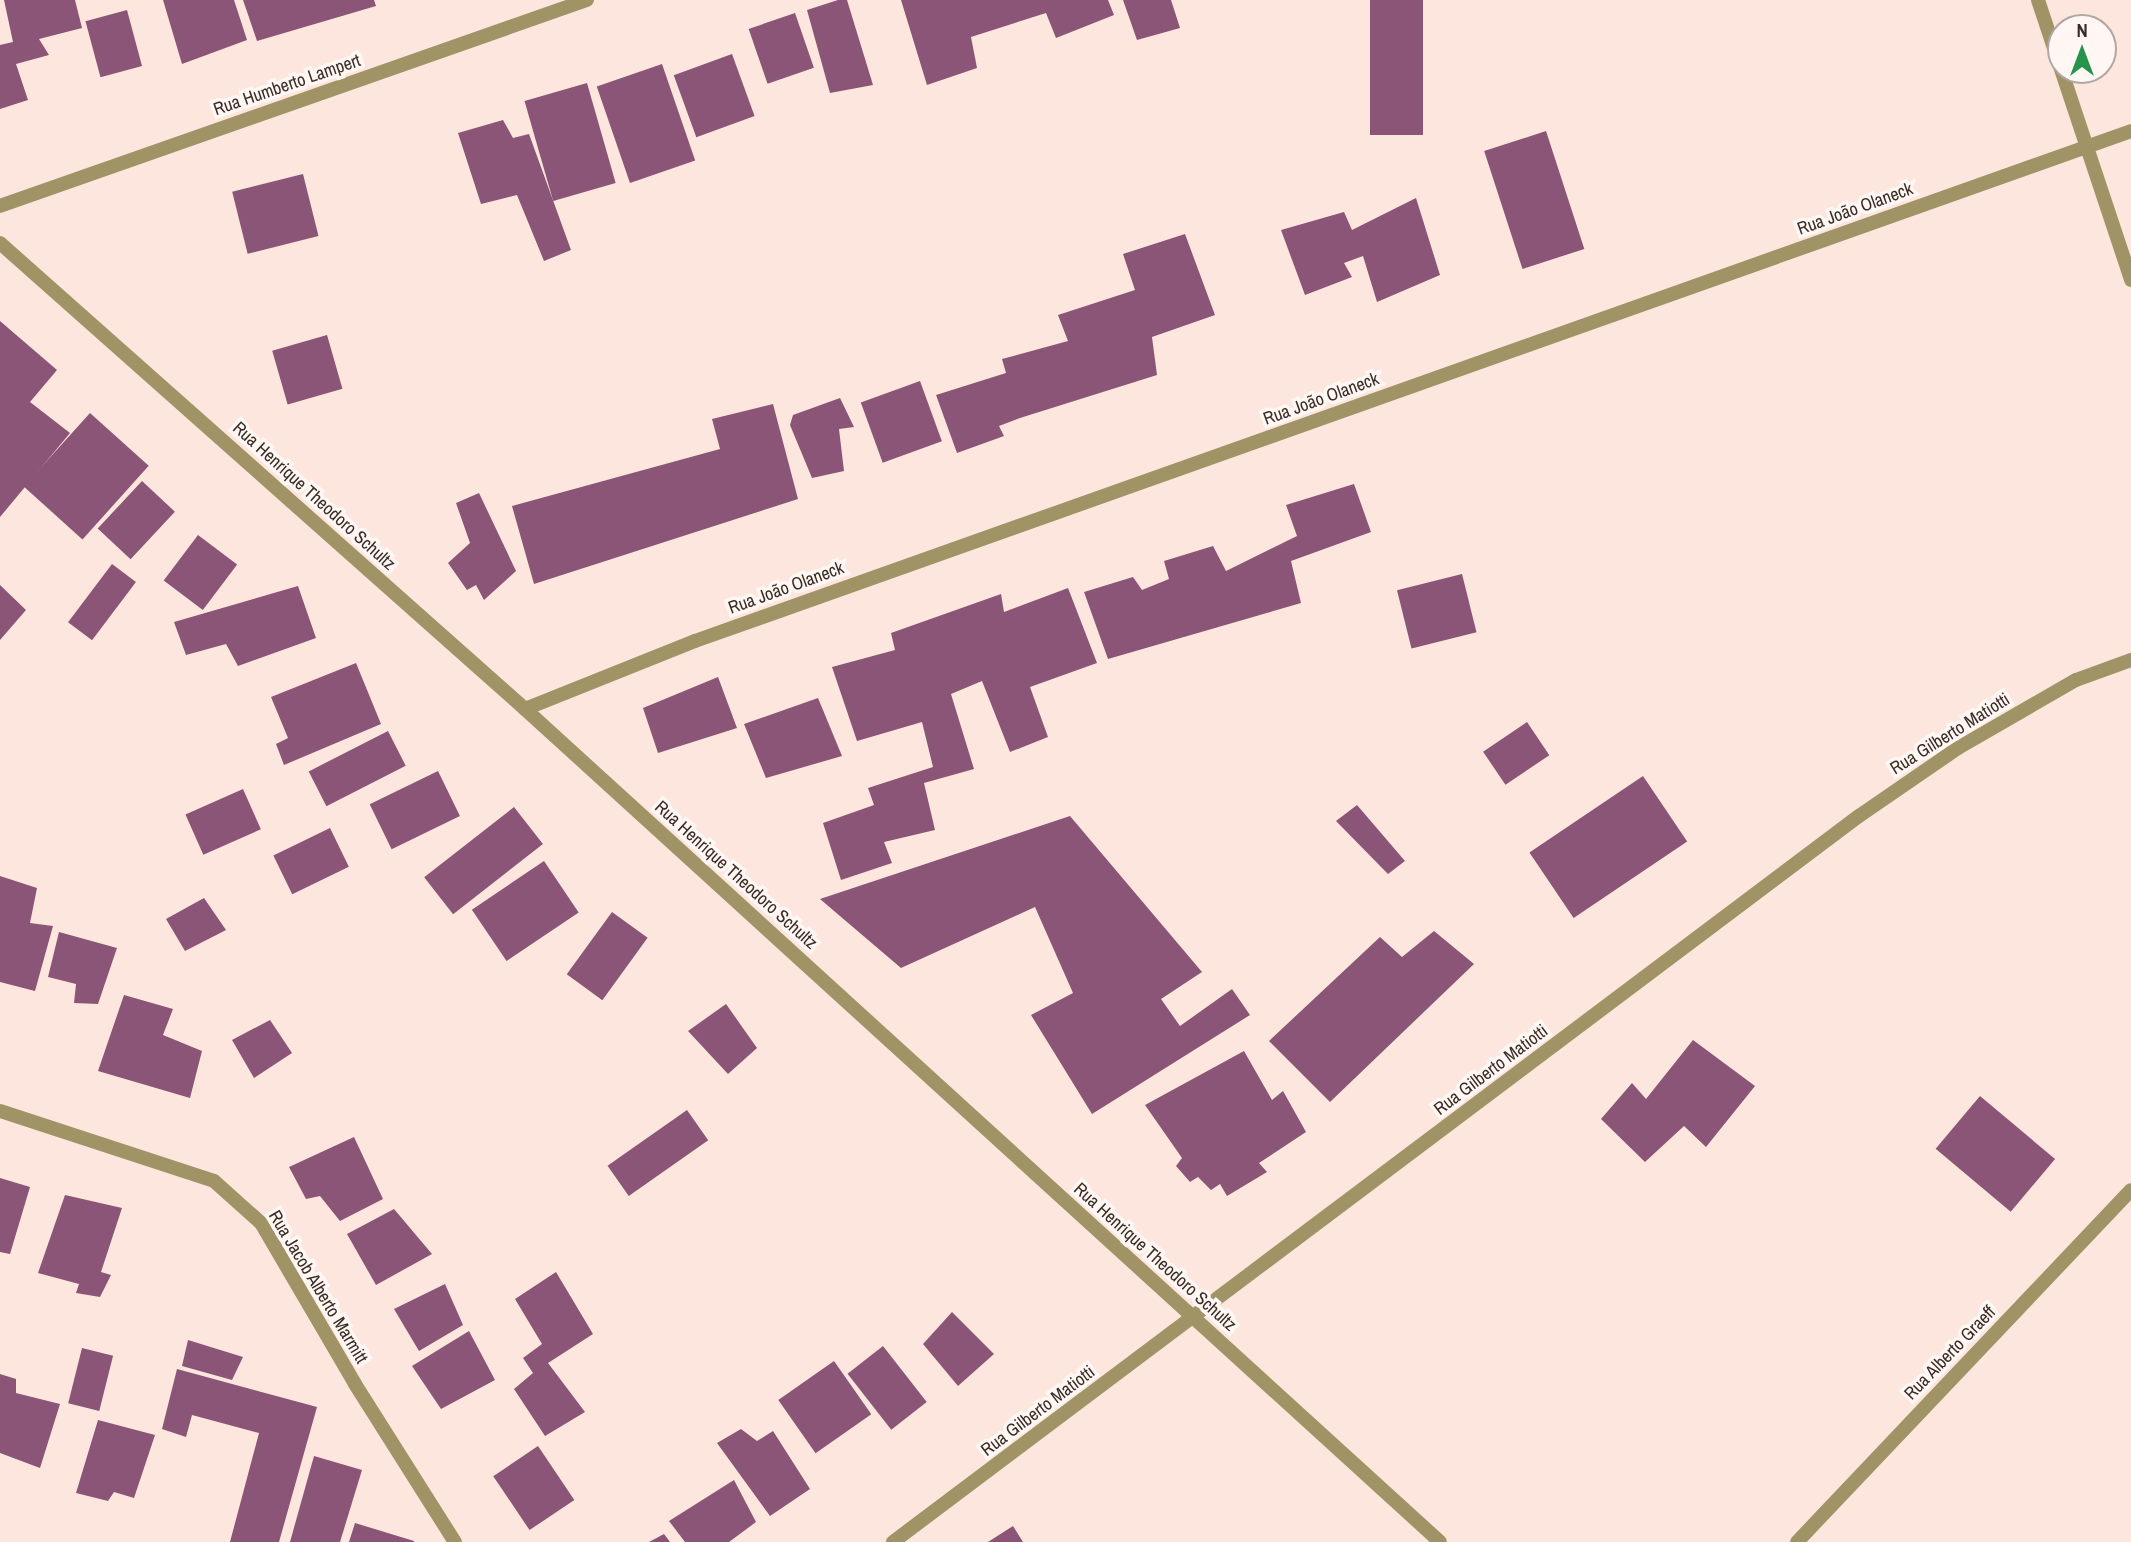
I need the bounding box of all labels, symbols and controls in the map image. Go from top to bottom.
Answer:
north arrow [2047,14,2117,84]
text: N [2076,17,2088,43]
street label: Rua Humberto Lampert [211,50,363,120]
street label: Rua João Olaneck [1794,178,1916,240]
street label: Rua João Olaneck [1260,368,1382,430]
street label: Rua Henrique Theodoro Schultz [228,417,400,575]
street label: Rua João Olaneck [725,557,847,619]
street label: Rua Gilberto Matiotti [1886,689,2014,779]
street label: Rua Henrique Theodoro Schultz [650,796,822,954]
street label: Rua Gilberto Matiotti [1430,1020,1552,1120]
street label: Rua Henrique Theodoro Schultz [1069,1178,1241,1336]
street label: Rua Jacob Alberto Marmitt [264,1206,372,1368]
street label: Rua Alberto Graeff [1900,1301,2000,1405]
street label: Rua Gilberto Matiotti [977,1361,1099,1461]

